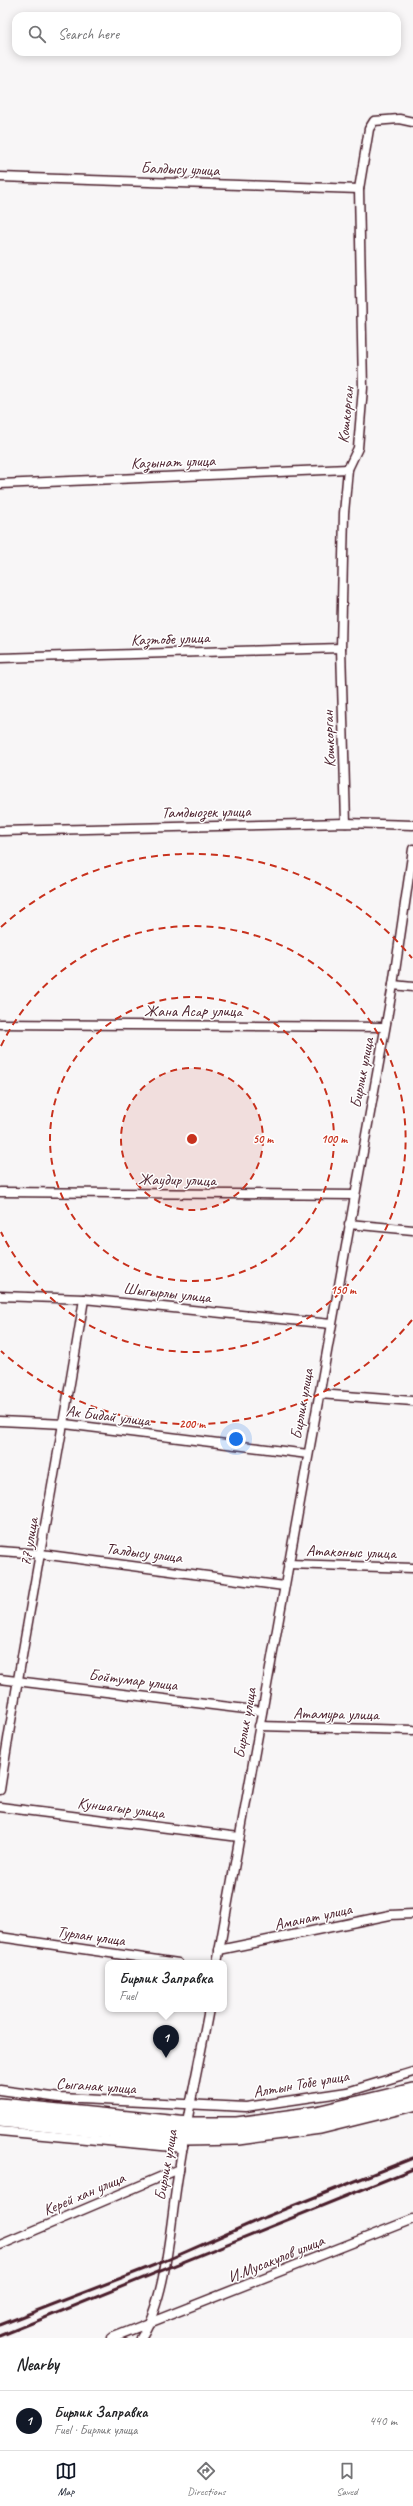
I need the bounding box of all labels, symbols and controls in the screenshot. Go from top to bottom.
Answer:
search box [12,12,401,56]
icon: search [26,23,48,45]
text: Search here [58,25,119,44]
street label: Балдысу улица [140,158,221,180]
street label: Кошкорган [333,384,359,444]
street label: Казынат улица [131,450,216,473]
street label: Казтобе улица [130,628,211,650]
street label: Кошкорган [318,709,340,768]
street label: Тамдыозек улица [161,801,252,823]
street label: Жана Асар улица [144,1001,243,1021]
street label: Бирлик улица [345,1035,379,1110]
text: 50 m [253,1131,274,1147]
text: 100 m [321,1131,348,1147]
centre of rings [185,1132,199,1146]
street label: Жаудир улица [138,1169,217,1191]
street label: Шыгырлы улица [122,1278,213,1308]
text: 150 m [330,1282,357,1298]
street label: Бирлик улица [286,1366,318,1441]
street label: Ак Бидай улица [65,1401,153,1431]
text: 200 m [179,1416,206,1432]
your location [226,1429,246,1449]
street label: 77 улица [15,1515,43,1568]
street label: Талдысу улица [105,1538,184,1568]
street label: Атаконыс улица [306,1540,398,1564]
street label: Бойтумар улица [88,1665,180,1696]
street label: Бирлик улица [229,1685,261,1760]
street label: Атамура улица [293,1703,380,1725]
street label: Куншагыр улица [76,1793,167,1823]
street label: Аманат улица [272,1899,355,1935]
street label: Турлан улица [56,1921,128,1951]
popup [105,1960,227,2012]
text: Бирлик Заправка [119,1969,213,1988]
text: Fuel [119,1988,136,2004]
pin: 1 [153,2025,179,2058]
street label: Алтын Тобе улица [252,2065,352,2102]
street label: Сыганак улица [56,2073,138,2099]
street label: Бирлик улица [150,2127,182,2202]
street label: Керей хан улица [40,2167,129,2220]
street label: И.Мусакулов улица [225,2230,328,2287]
text: Nearby [16,2354,59,2375]
text: Бирлик Заправка [54,2403,148,2422]
text: 1 [26,2413,32,2429]
text: 440 m [369,2413,397,2429]
text: Fuel · Бирлик улица [54,2422,138,2438]
tab: Map [55,2460,77,2498]
tab: Directions [187,2460,226,2498]
tab: Saved [336,2460,358,2498]

